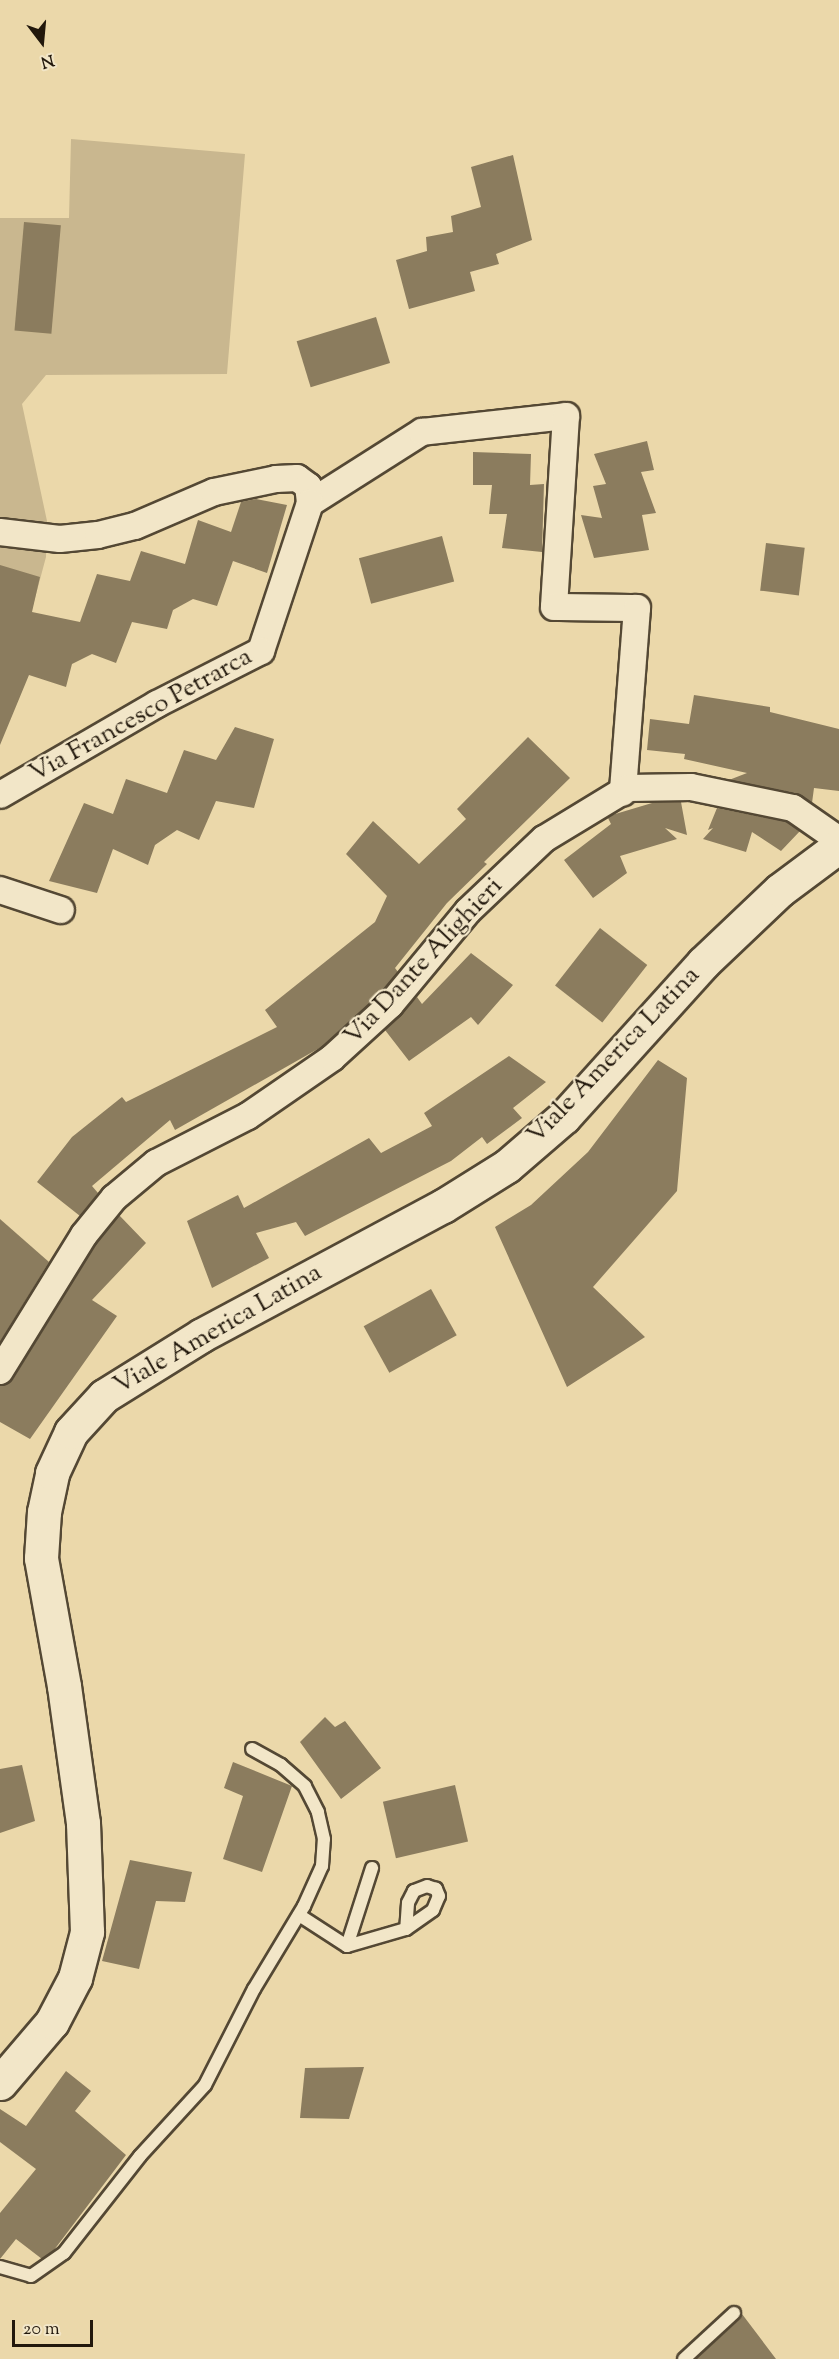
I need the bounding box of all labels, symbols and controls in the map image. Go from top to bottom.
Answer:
north arrow [12,12,72,72]
text: N [38,47,56,73]
street label: Via Francesco Petrarca [24,642,258,790]
street label: Via Dante Alighieri [338,871,510,1053]
street label: Viale America Latina [521,961,707,1151]
street label: Viale America Latina [108,1258,328,1402]
scale bar [15,2308,96,2346]
text: 20 m [23,2317,60,2343]

